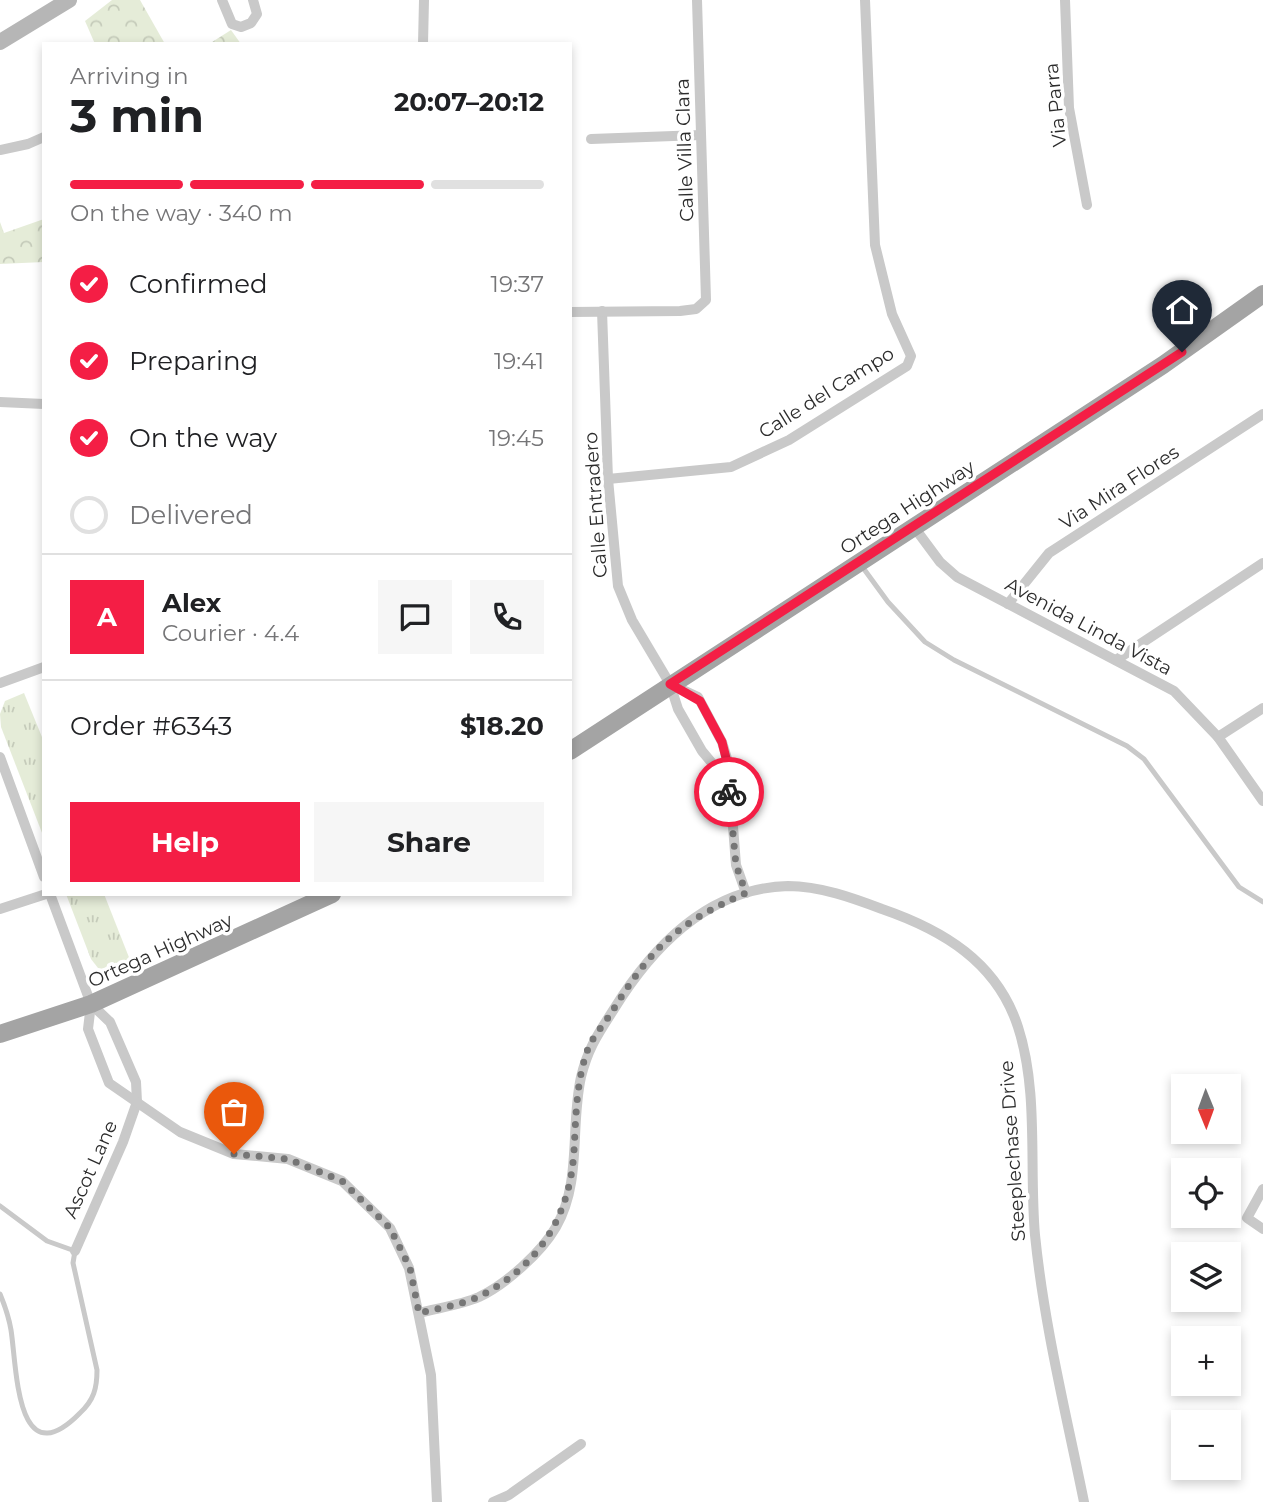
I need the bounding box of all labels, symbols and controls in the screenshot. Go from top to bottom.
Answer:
text: Arriving in [70,62,189,90]
street label: Via Parra [1040,62,1071,148]
street label: Calle Villa Clara [671,78,698,222]
text: 20:07–20:12 [394,86,544,118]
text: 3 min [70,87,204,144]
text: On the way · 340 m [70,199,293,227]
icon: check [70,265,108,303]
text: Confirmed [129,268,268,300]
text: 19:37 [491,270,544,298]
pin [1152,280,1212,352]
icon: home [1163,291,1201,329]
icon: check [70,342,108,380]
street label: Calle del Campo [754,342,898,443]
text: Preparing [129,345,258,377]
text: 19:41 [494,347,544,375]
icon: check [70,419,108,457]
text: On the way [129,422,277,454]
text: 19:45 [489,424,544,452]
street label: Calle Entradero [579,431,612,579]
street label: Via Mira Flores [1055,440,1183,535]
street label: Ortega Highway [836,455,979,559]
text: Delivered [129,499,253,531]
street label: Avenida Linda Vista [1001,573,1176,680]
button: chat [378,580,452,654]
button: phone [470,580,544,654]
text: Alex [162,587,221,619]
text: A [97,601,117,633]
text: Courier · 4.4 [162,619,299,647]
text: Order #6343 [70,710,233,742]
text: $18.20 [460,710,544,742]
courier [694,757,764,827]
icon: bike [710,773,748,811]
button: Help [70,802,300,882]
button: Share [314,802,544,882]
street label: Ortega Highway [84,908,237,993]
street label: Steeplechase Drive [995,1060,1030,1242]
north arrow [1171,1074,1241,1144]
map controls [1171,1074,1241,1480]
pin [204,1082,264,1154]
icon: bag [215,1093,253,1131]
street label: Ascot Lane [59,1117,122,1222]
button: locate [1171,1158,1241,1228]
button: layers [1171,1242,1241,1312]
button: + [1171,1326,1241,1396]
button: − [1171,1410,1241,1480]

